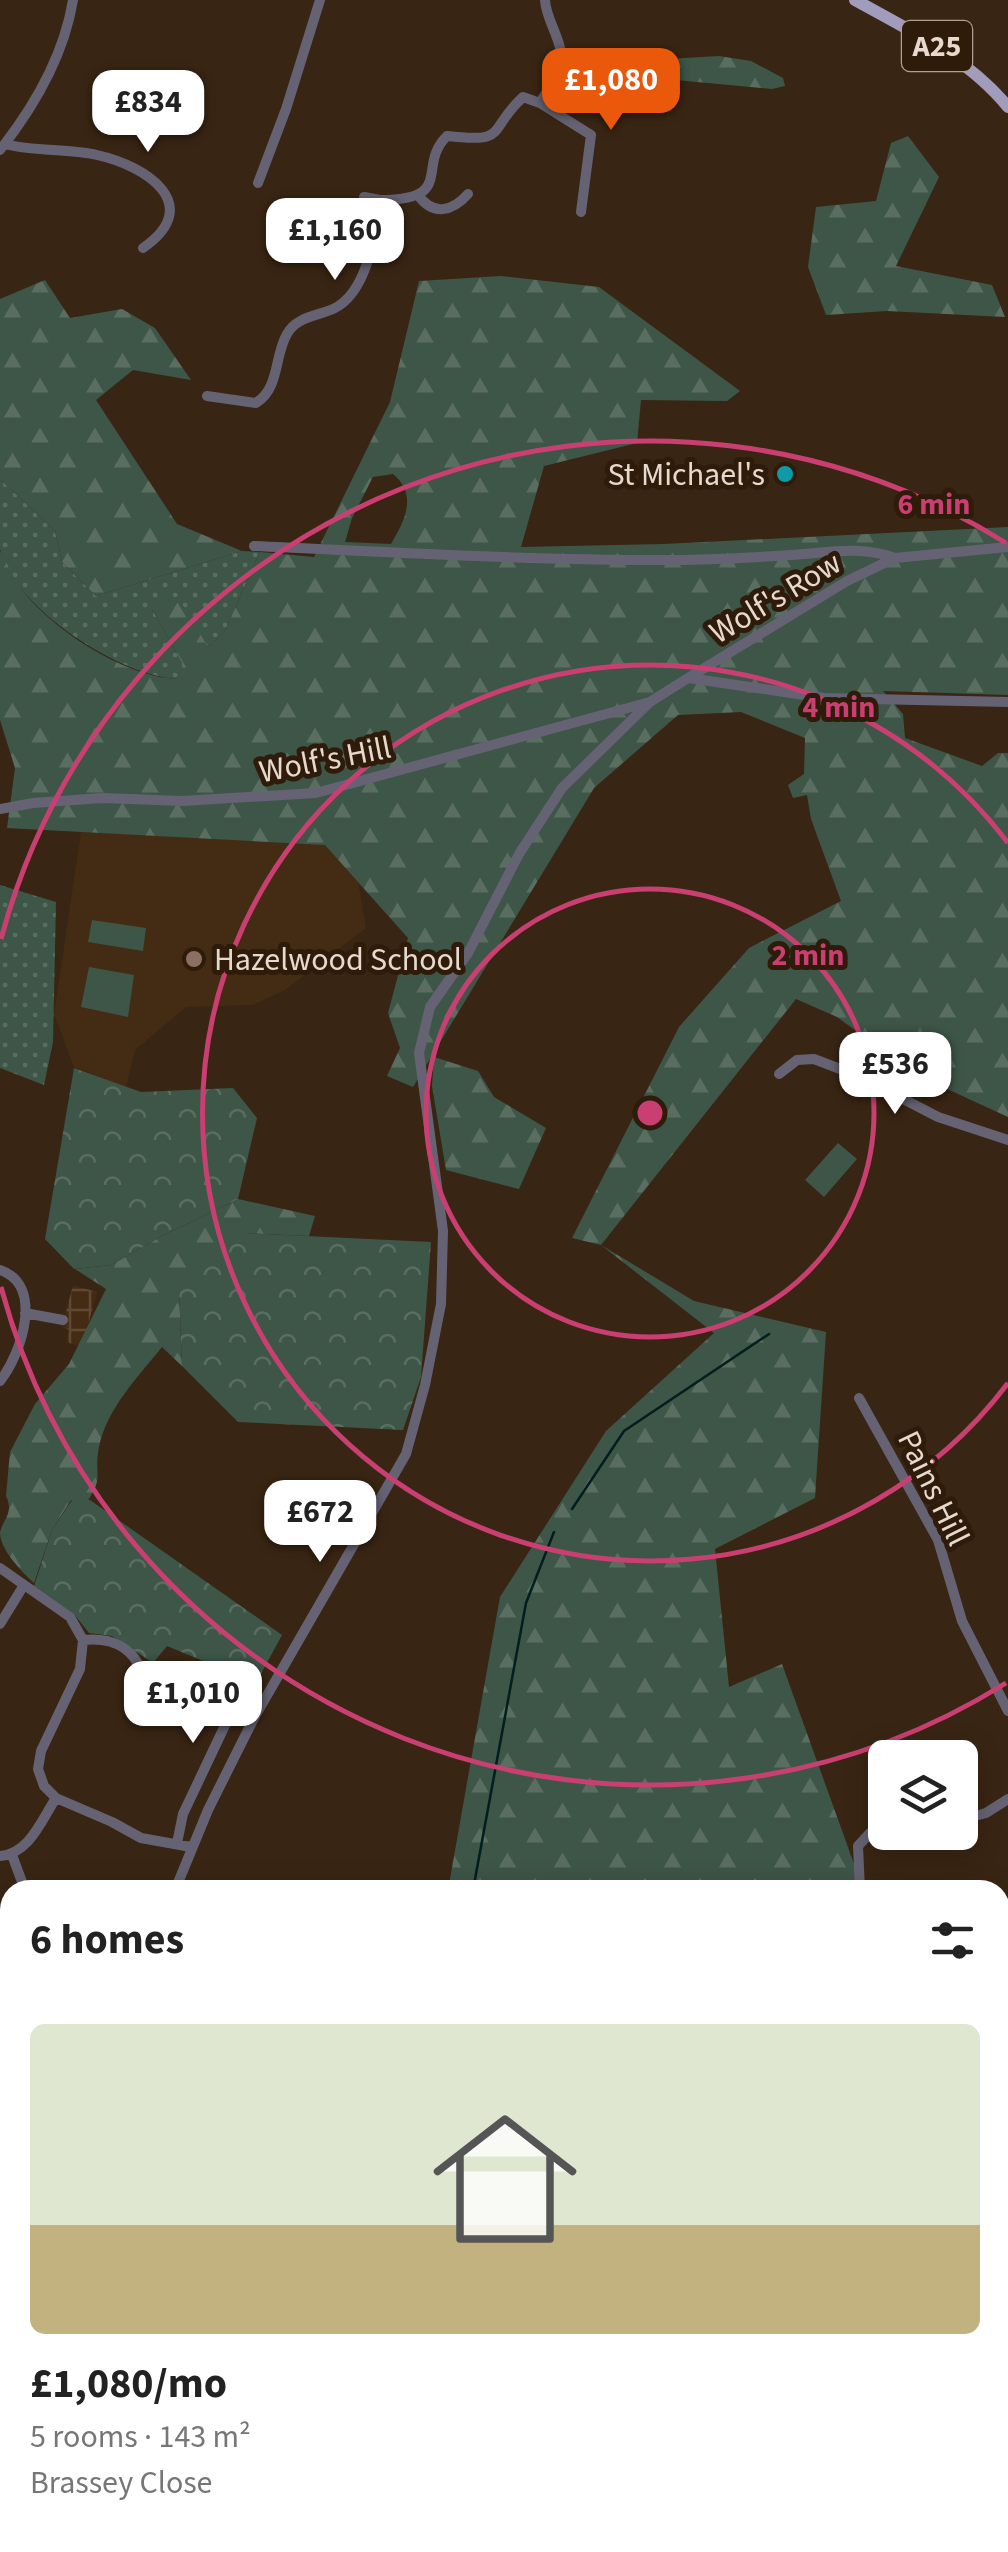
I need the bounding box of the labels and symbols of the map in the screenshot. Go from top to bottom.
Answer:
road number: A25 [902,21,972,71]
pin: £1,080 [530,48,692,133]
pin: £834 [89,70,207,155]
pin: £1,160 [254,198,416,283]
place label: St Michael's [607,452,765,498]
marker: St Michael's [774,463,796,485]
text: 6 min [898,483,971,526]
street label: Wolf's Row [701,540,850,655]
text: 4 min [803,686,876,729]
street label: Wolf's Hill [255,725,395,795]
text: 2 min [772,934,845,977]
place label: Hazelwood School [214,937,462,983]
marker: Hazelwood School [183,948,205,970]
pin: £536 [836,1032,954,1117]
centre of rings [632,1095,668,1131]
street label: Pains Hill [885,1423,981,1554]
pin: £672 [261,1480,379,1565]
pin: £1,010 [112,1661,274,1746]

